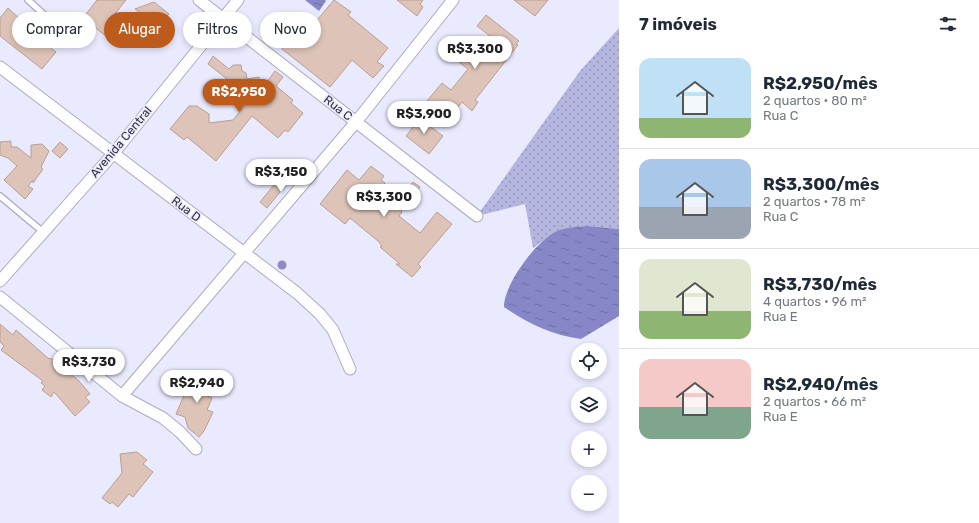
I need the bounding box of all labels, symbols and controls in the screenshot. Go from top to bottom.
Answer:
chip: Comprar [12,12,96,48]
chip: Alugar [104,12,175,48]
chip: Filtros [183,12,252,48]
chip: Novo [260,12,321,48]
icon: filters [937,13,959,35]
text: 7 imóveis [639,14,717,34]
pin: R$3,300 [438,36,512,70]
text: R$3,300 [447,41,503,56]
text: R$2,950/mês [763,73,878,93]
icon: home [671,74,719,122]
pin: R$2,950 [202,79,276,113]
text: R$2,950 [212,84,266,99]
street label: Rua C [321,92,355,124]
text: 2 quartos · 80 m² [763,93,867,108]
pin: R$3,900 [387,101,461,135]
street label: Avenida Central [87,104,155,180]
text: R$3,900 [396,106,452,121]
text: Rua C [763,108,798,123]
pin: R$3,150 [244,159,318,193]
text: R$3,150 [255,164,307,179]
text: R$3,300/mês [763,174,879,194]
icon: home [671,175,719,223]
pin: R$3,300 [347,184,421,218]
text: R$3,300 [356,189,412,204]
street label: Rua D [169,194,203,224]
text: 2 quartos · 78 m² [763,194,865,209]
text: Rua C [763,209,798,224]
text: R$3,730/mês [763,274,877,294]
icon: home [671,275,719,323]
text: 4 quartos · 96 m² [763,294,866,309]
text: Rua E [763,309,798,324]
map controls [571,343,607,511]
button: locate [571,343,607,379]
pin: R$3,730 [52,349,126,383]
text: R$3,730 [62,354,116,369]
pin: R$2,940 [160,370,234,404]
text: R$2,940/mês [763,374,878,394]
text: R$2,940 [169,375,225,390]
icon: home [671,375,719,423]
button: layers [571,387,607,423]
text: 2 quartos · 66 m² [763,394,866,409]
text: Rua E [763,409,798,424]
button: + [571,431,607,467]
button: − [571,475,607,511]

